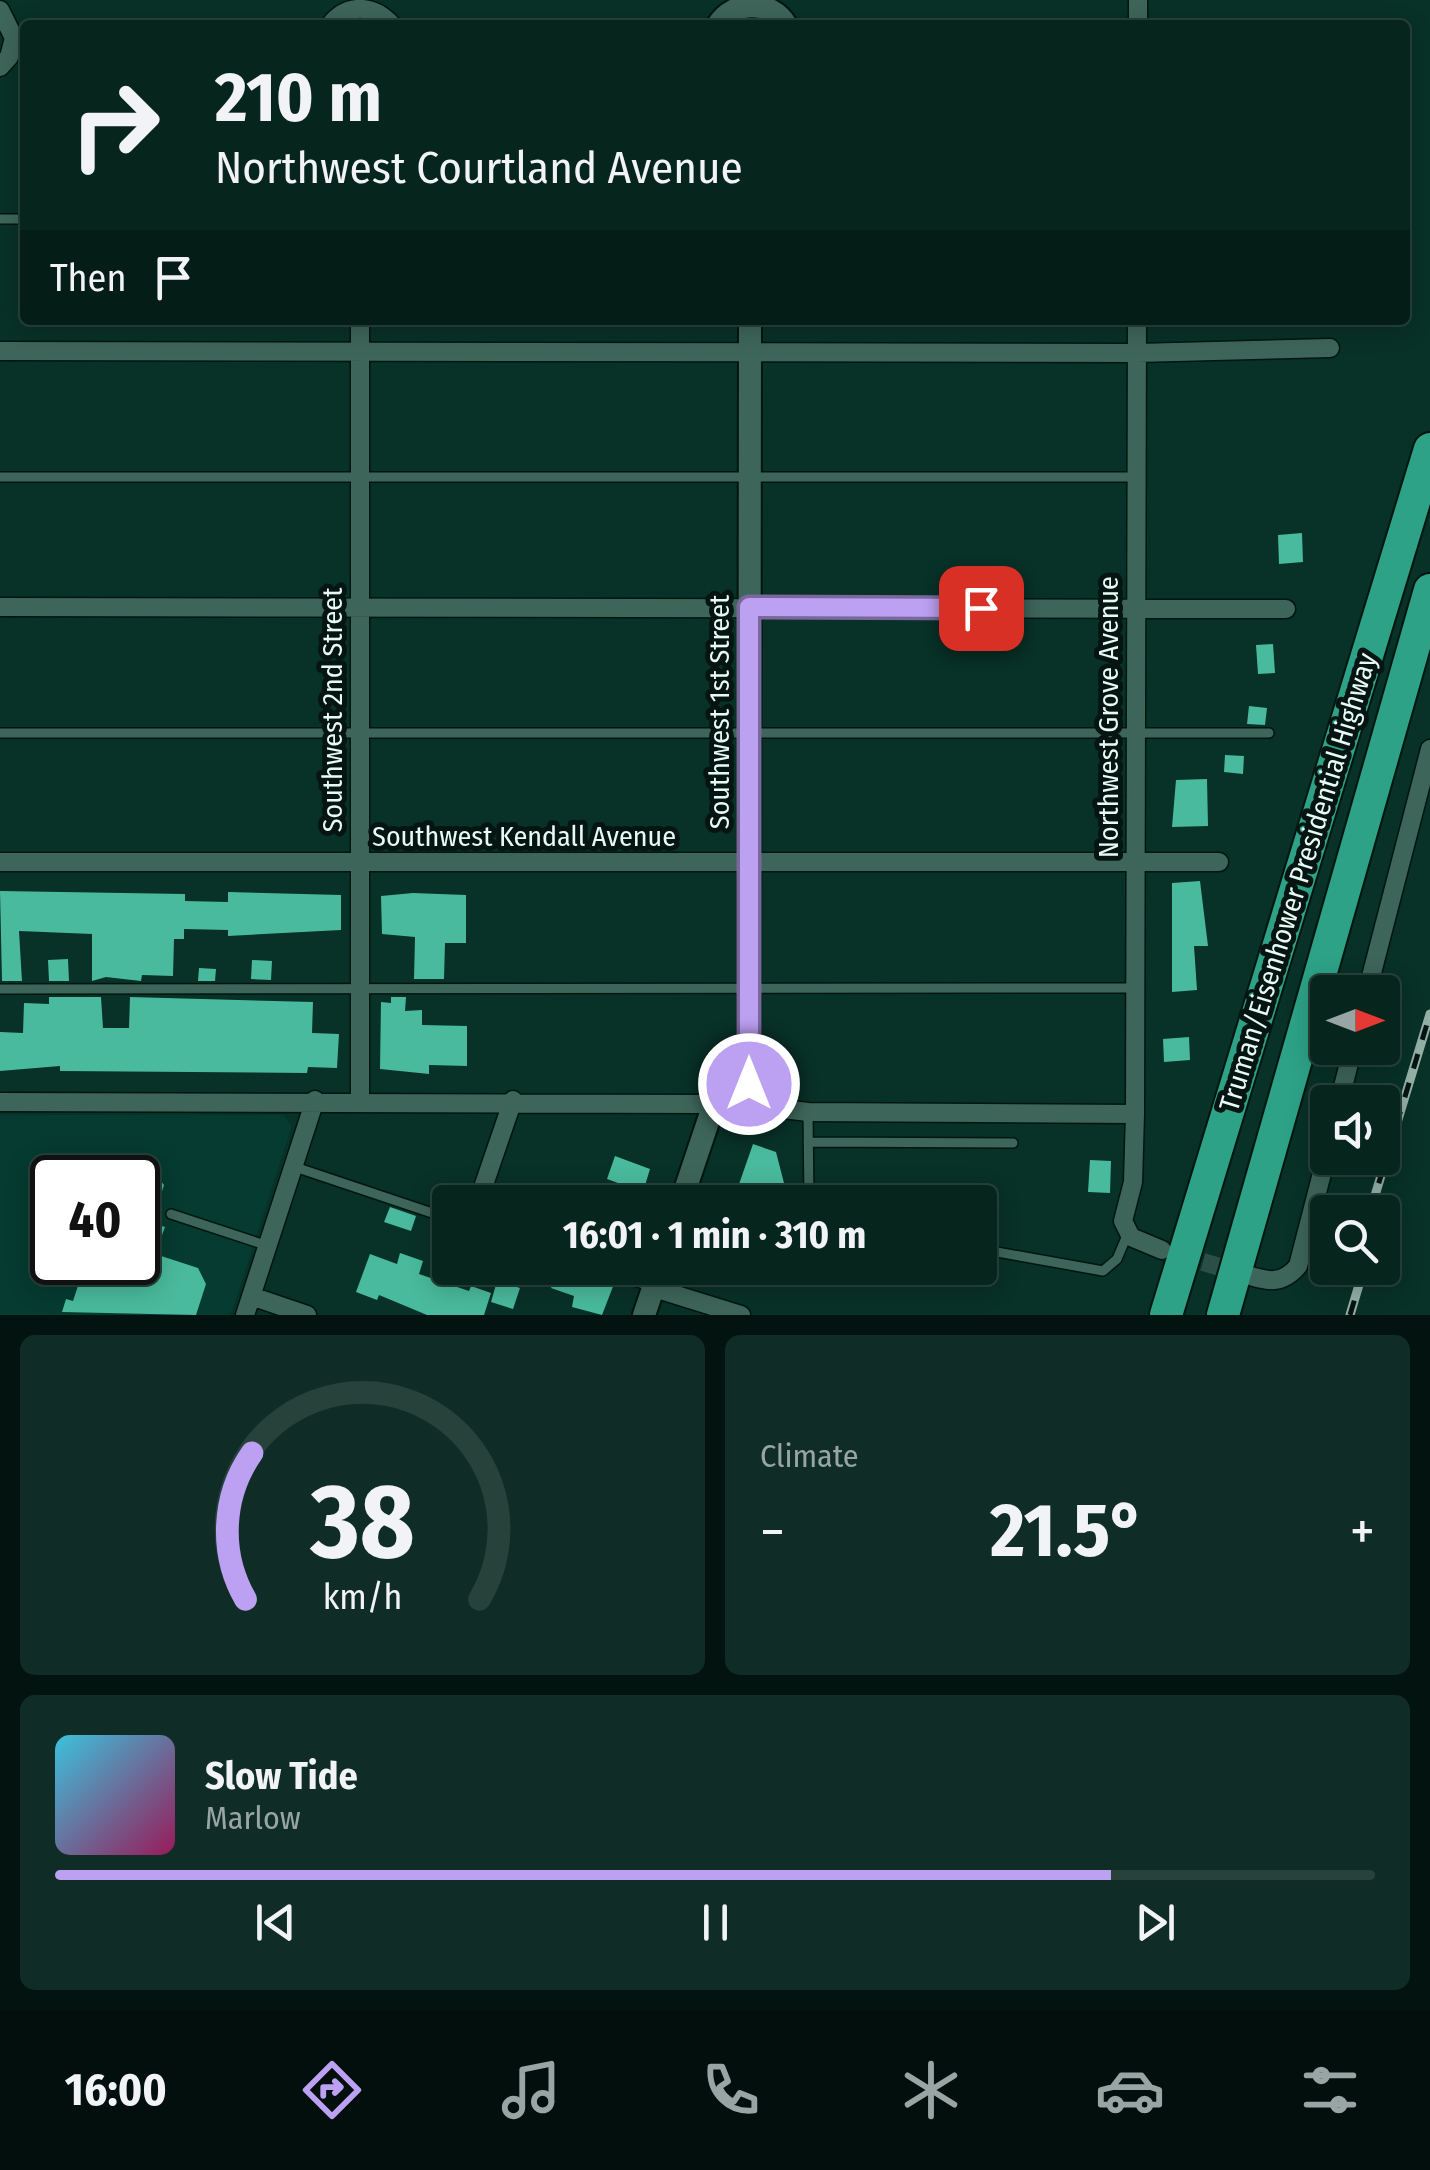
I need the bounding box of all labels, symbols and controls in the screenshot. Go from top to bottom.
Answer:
text: 210 m [215,56,382,140]
icon: right [50,60,180,190]
text: Northwest Courtland Avenue [215,141,743,195]
icon: arrive [146,250,201,305]
text: Then [50,255,126,301]
pin [939,566,1024,651]
street label: Northwest Grove Avenue [1092,576,1125,858]
icon: arrive [954,581,1009,636]
street label: Southwest 2nd Street [316,587,349,832]
street label: Southwest 1st Street [703,594,736,829]
street label: Truman/Eisenhower Presidential Highway [1212,648,1384,1115]
street label: Southwest Kendall Avenue [372,820,676,853]
north arrow [1310,975,1400,1065]
map controls [1310,975,1400,1285]
position arrow [697,1032,801,1136]
button: sound [1310,1085,1400,1175]
speed limit sign: 40 [30,1155,160,1285]
button: search [1310,1195,1400,1285]
text: 16:01 · 1 min · 310 m [563,1212,866,1258]
text: Climate [760,1437,859,1475]
text: 38 [309,1460,415,1585]
text: 21.5° [990,1486,1145,1576]
text: − [760,1499,785,1565]
text: + [1350,1499,1375,1565]
text: km/h [323,1576,402,1618]
text: Slow Tide [205,1753,358,1799]
text: Marlow [205,1799,301,1837]
icon: previous [248,1895,303,1950]
icon: pause [688,1895,743,1950]
icon: next [1128,1895,1183,1950]
icon: directions [297,2055,367,2125]
icon: music [496,2055,566,2125]
icon: phone [696,2055,766,2125]
icon: climate [896,2055,966,2125]
icon: car [1095,2055,1165,2125]
icon: filters [1295,2055,1365,2125]
text: 16:00 [65,2063,167,2117]

